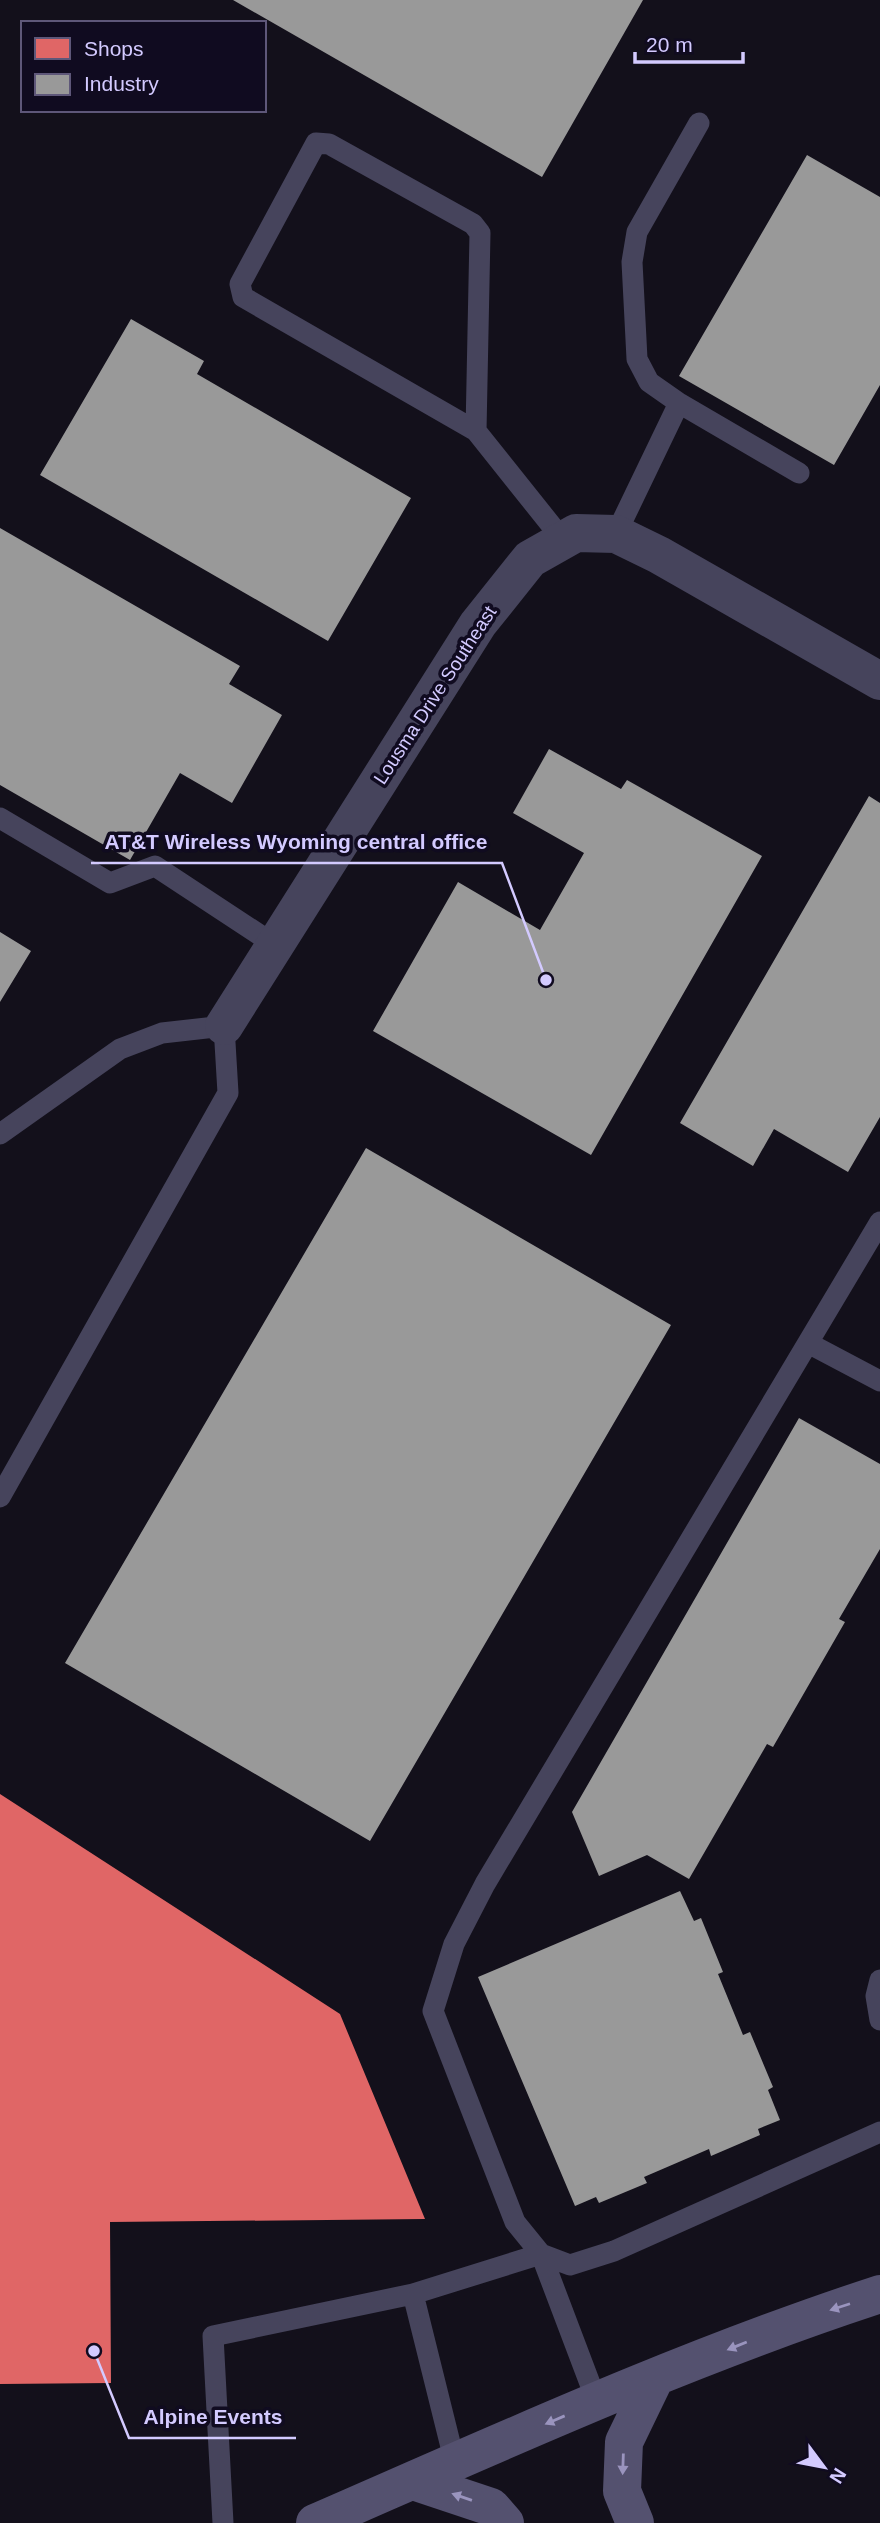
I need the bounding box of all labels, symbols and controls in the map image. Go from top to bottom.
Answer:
legend [21,21,266,112]
scale bar [635,21,744,65]
text: 20 m [646,33,693,56]
text: Shops [84,37,144,60]
text: Industry [84,72,159,95]
street label: Lousma Drive Southeast [370,601,501,788]
callout: AT&T Wireless Wyoming central office [91,821,502,863]
text: AT&T Wireless Wyoming central office [105,830,487,853]
one-way arrow [829,2302,850,2313]
one-way arrow [726,2341,747,2352]
callout: Alpine Events [129,2396,296,2438]
text: Alpine Events [144,2405,282,2428]
one-way arrow [545,2415,566,2426]
north arrow [789,2432,859,2502]
one-way arrow [618,2453,629,2475]
text: N [825,2464,851,2487]
one-way arrow [451,2491,472,2502]

